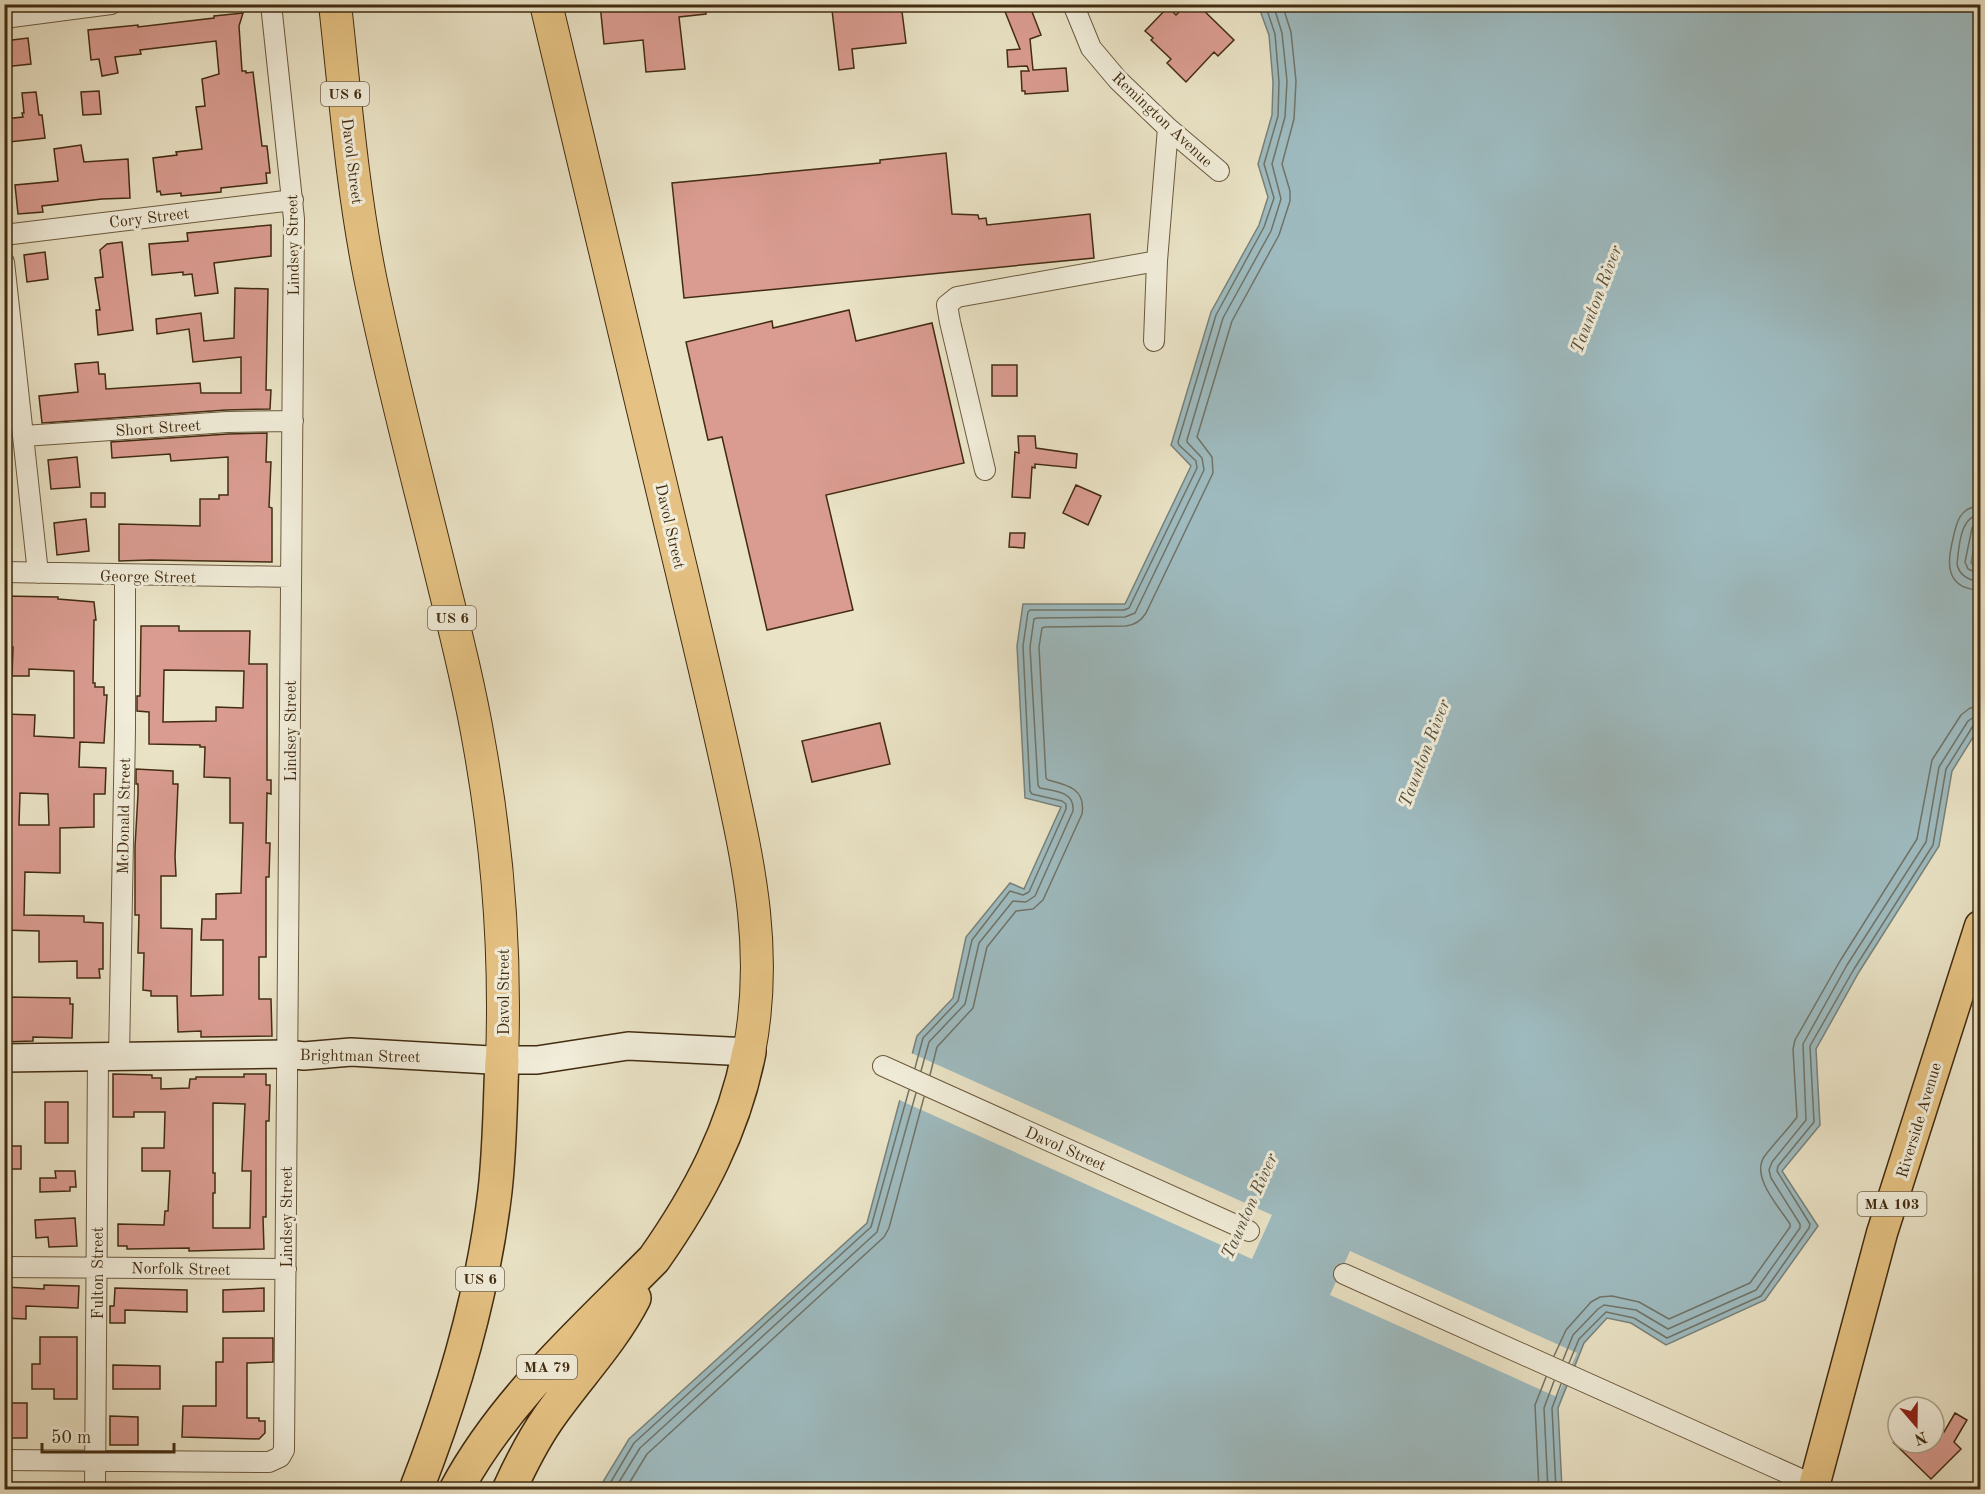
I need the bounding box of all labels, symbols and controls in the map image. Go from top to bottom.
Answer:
street label: Remington Avenue [1108,70,1215,171]
road number: US 6 [321,82,369,106]
street label: Davol Street [338,117,364,206]
street label: Lindsey Street [285,194,303,296]
street label: Cory Street [108,206,191,232]
water label: Taunton River [1568,242,1626,356]
street label: Short Street [115,418,202,440]
street label: Davol Street [652,482,687,571]
street label: George Street [100,569,197,587]
road number: US 6 [428,606,476,630]
street label: Lindsey Street [284,680,300,782]
water label: Taunton River [1396,696,1454,810]
street label: McDonald Street [116,757,134,875]
street label: Davol Street [497,948,513,1035]
street label: Brightman Street [299,1048,421,1066]
street label: Riverside Avenue [1895,1061,1945,1180]
street label: Davol Street [1022,1125,1108,1175]
water label: Taunton River [1219,1150,1282,1262]
street label: Lindsey Street [280,1166,296,1268]
road number: MA 103 [1858,1192,1926,1216]
street label: Fulton Street [91,1226,107,1319]
street label: Norfolk Street [131,1261,231,1279]
road number: US 6 [456,1267,504,1291]
road number: MA 79 [517,1355,577,1379]
north arrow [1886,1395,1946,1455]
scale bar [42,1416,174,1454]
text: N [1911,1428,1929,1447]
text: 50 m [51,1429,91,1447]

